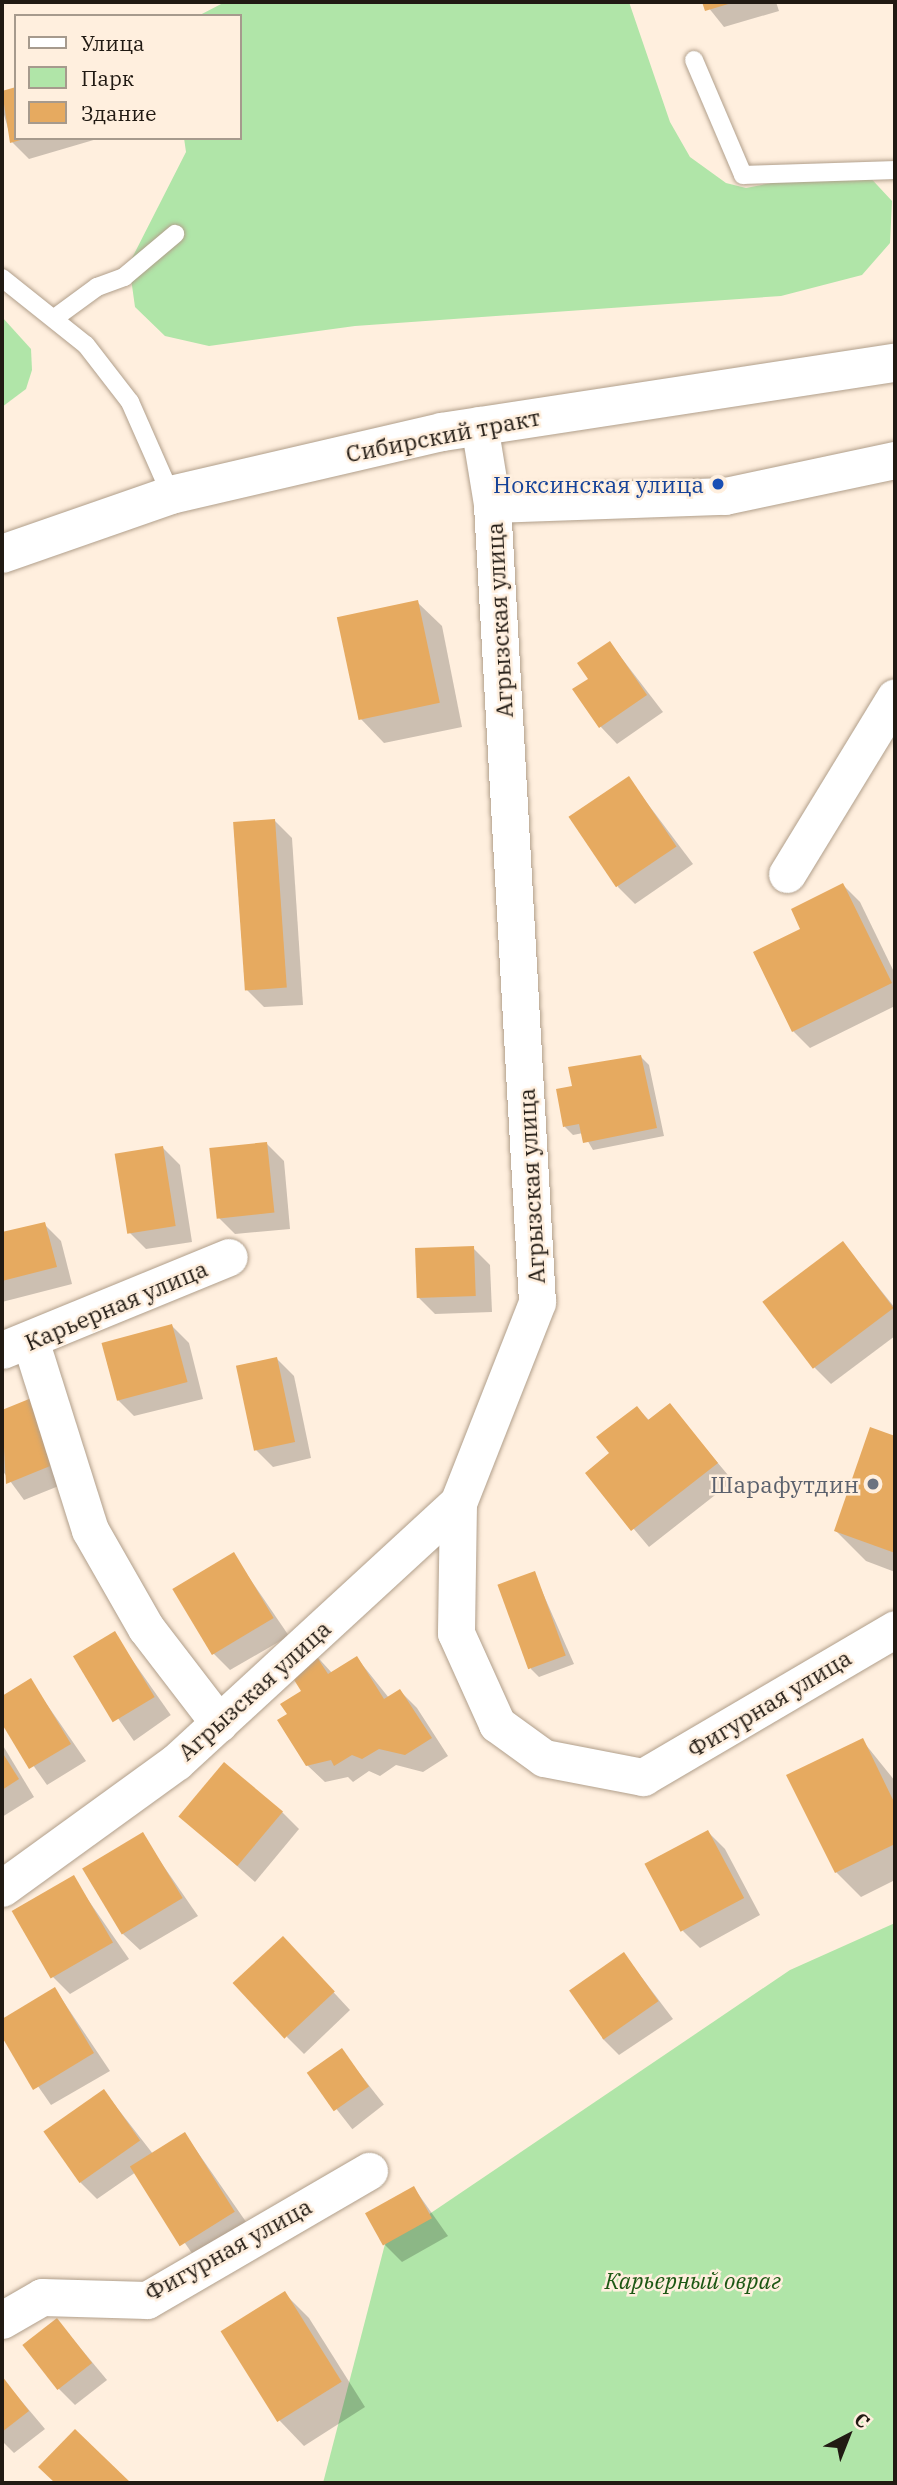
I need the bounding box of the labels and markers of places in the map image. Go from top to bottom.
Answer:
place label: Ноксинская улица [493,470,704,498]
marker: Ноксинская улица [710,476,726,492]
place label: Шарафутдин [710,1470,859,1498]
marker: Шарафутдин [865,1476,881,1492]

